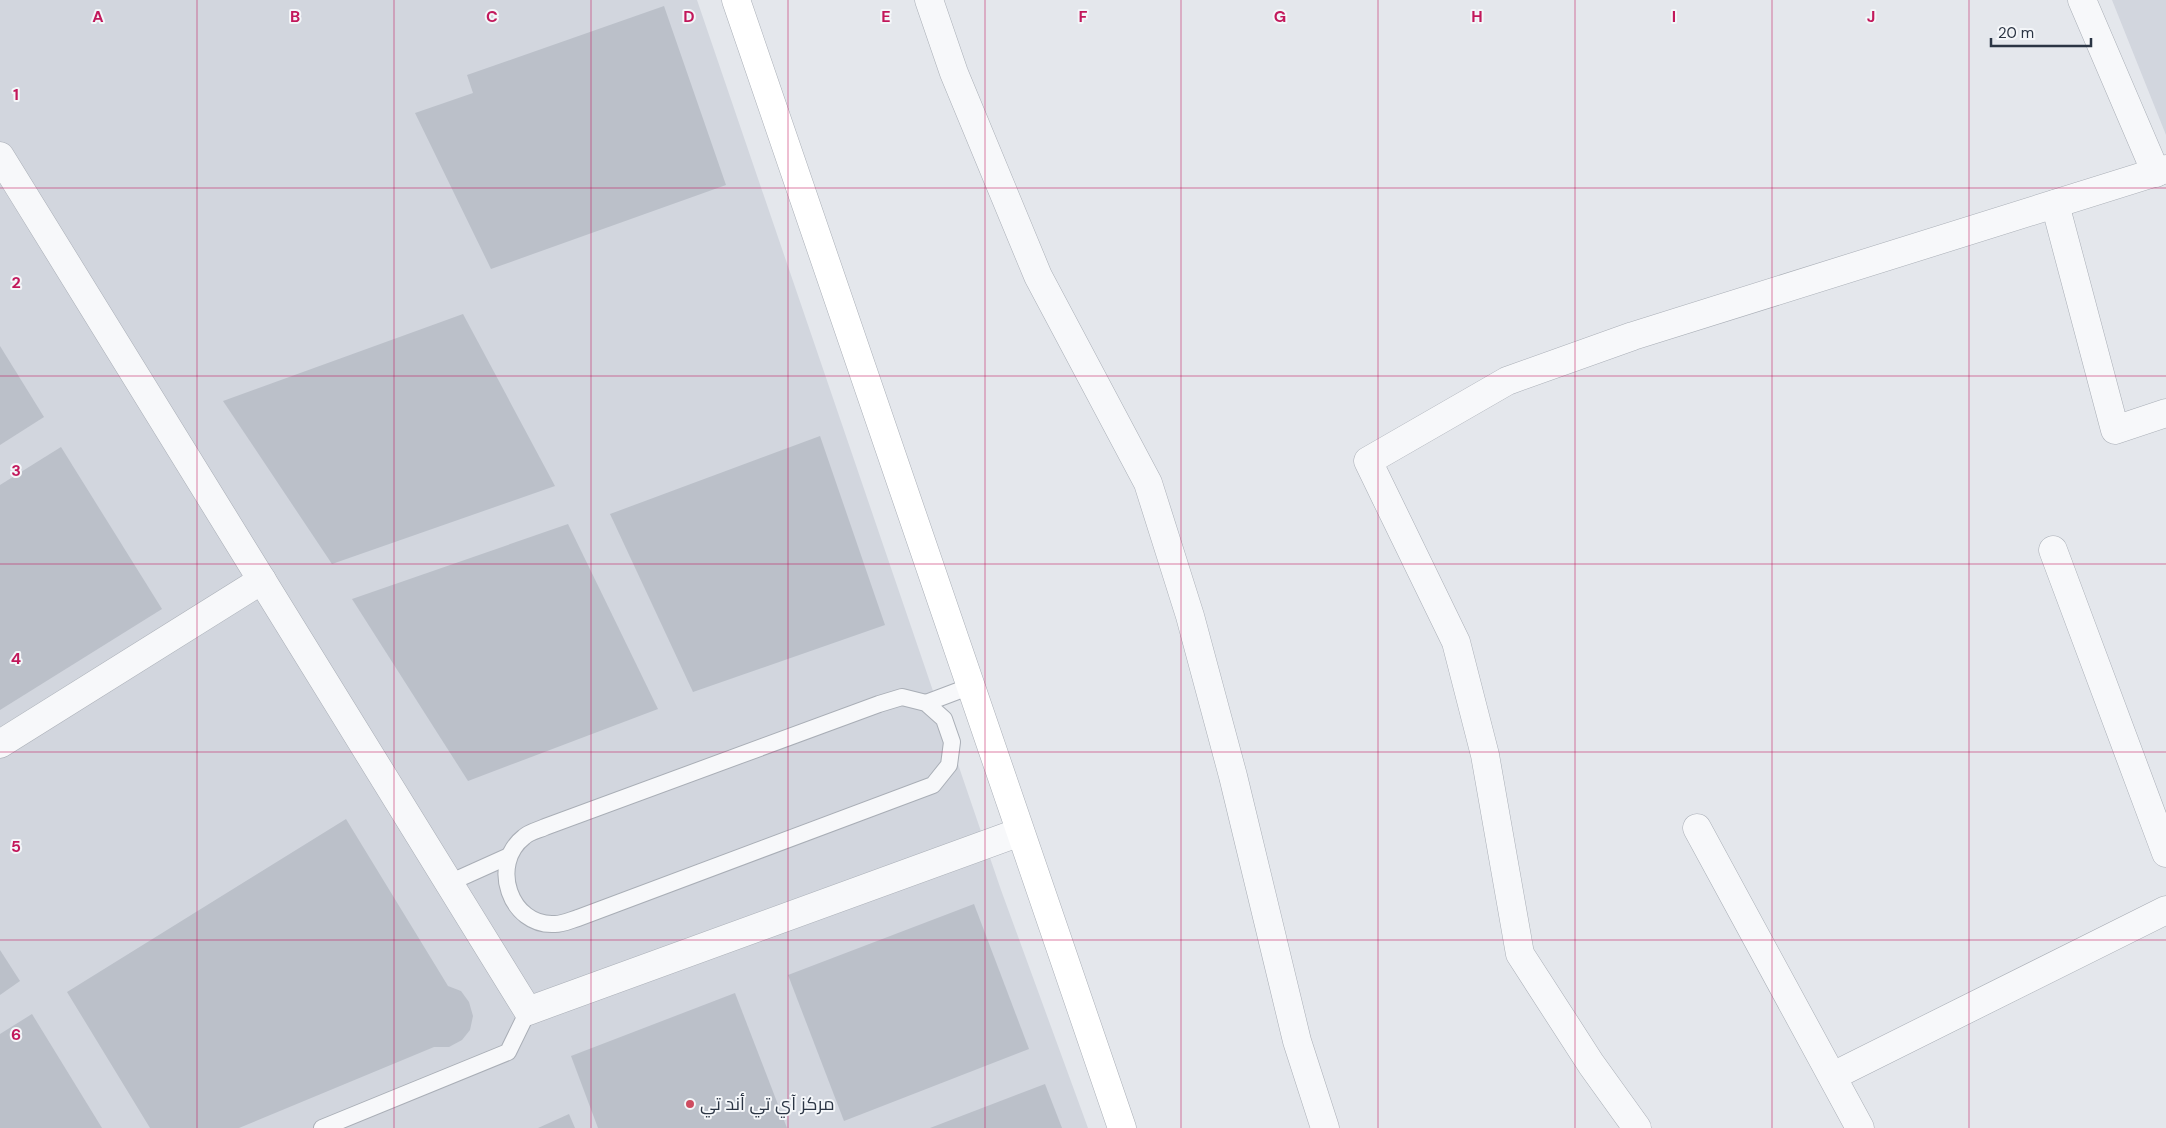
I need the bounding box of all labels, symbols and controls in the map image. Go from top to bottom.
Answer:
text: A [92,6,104,27]
text: B [290,6,300,27]
text: C [486,6,498,27]
text: D [683,6,695,27]
text: E [881,6,891,27]
text: F [1079,6,1088,27]
text: G [1274,6,1286,27]
text: H [1471,6,1483,27]
text: I [1672,6,1676,27]
text: J [1867,6,1875,27]
scale bar [1991,15,2091,47]
text: 20 m [1998,23,2034,43]
text: 1 [13,84,19,105]
text: 2 [11,272,21,293]
text: 3 [11,460,21,481]
text: 4 [11,648,21,669]
text: 5 [11,836,21,857]
text: 6 [11,1024,21,1045]
place label: مركز آي تي أند تي [700,1092,834,1118]
marker: مركز آي تي أند تي [684,1098,696,1110]

